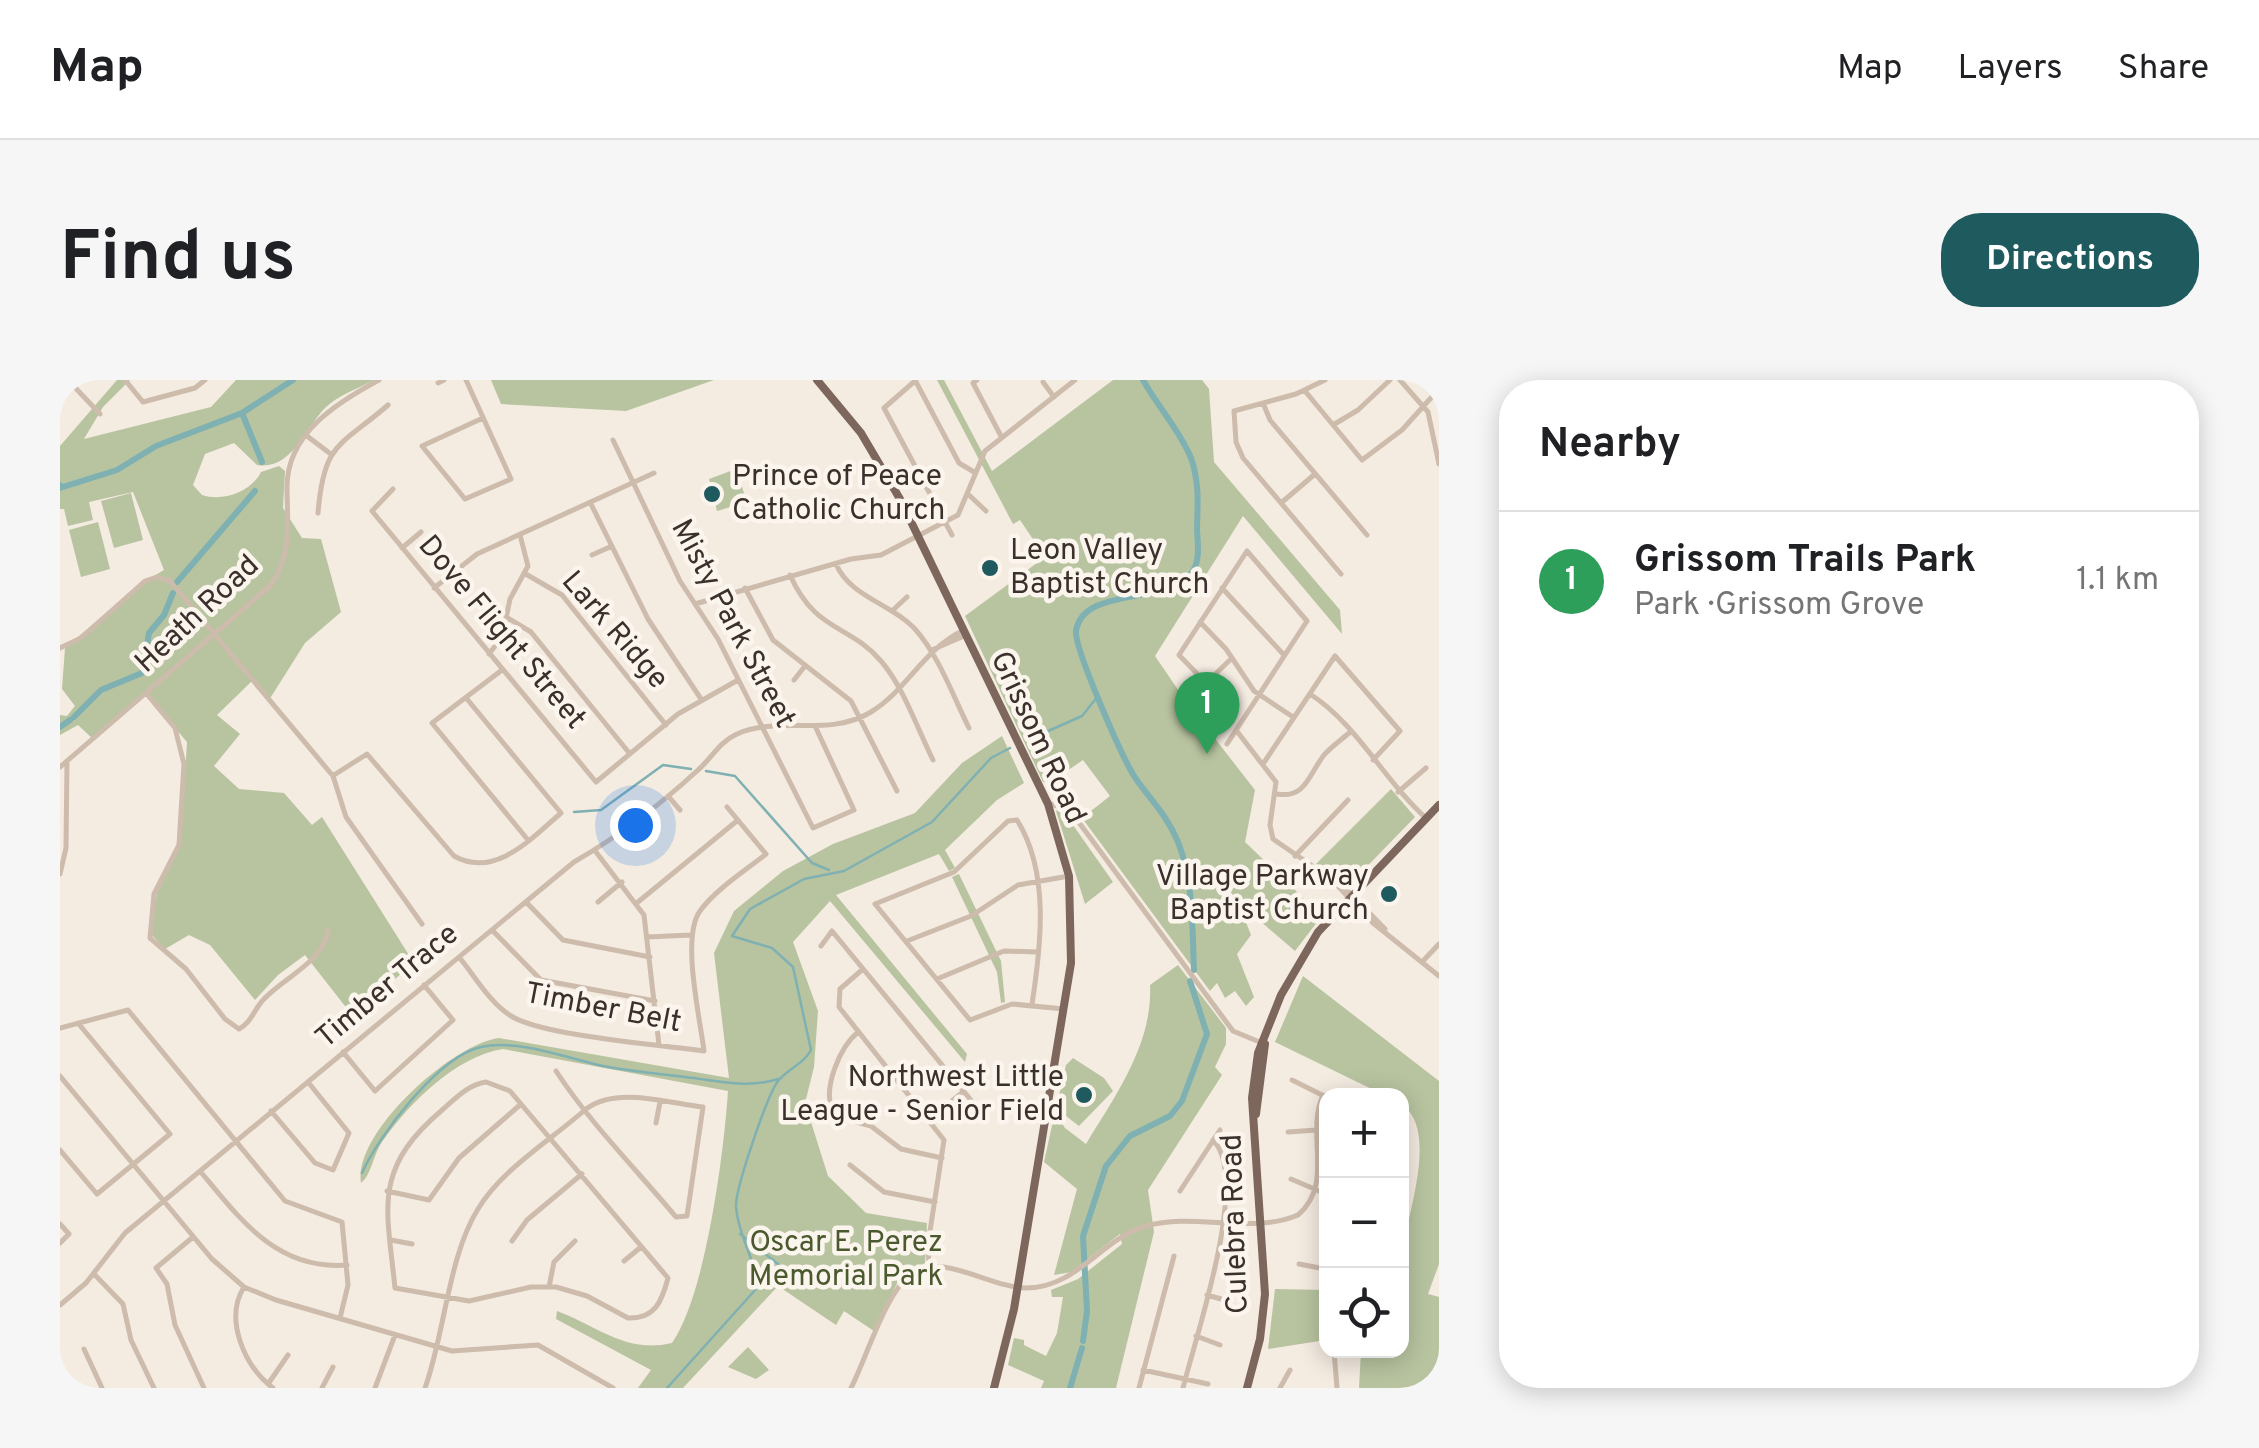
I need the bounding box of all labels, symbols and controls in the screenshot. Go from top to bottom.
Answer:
text: Map [50,39,144,99]
text: Map [1837,47,1903,91]
text: Layers [1958,47,2063,91]
text: Share [2118,47,2209,91]
button: Directions [1941,213,2199,307]
text: Find us [60,216,296,305]
text: Nearby [1539,419,1681,472]
place label: Prince of Peace Catholic Church [732,459,945,530]
marker: Prince of Peace Catholic Church [701,483,723,505]
street label: Misty Park Street [661,513,803,735]
street label: Dove Flight Street [409,528,593,738]
place label: Leon Valley Baptist Church [1010,533,1210,604]
text: Grissom Trails Park [1634,537,1976,586]
street label: Heath Road [128,548,268,682]
marker: Leon Valley Baptist Church [979,557,1001,579]
text: 1 [1565,561,1578,601]
text: 1.1 km [2076,561,2159,601]
street label: Lark Ridge [553,564,675,698]
text: Park · Grissom Grove [1634,586,1924,626]
street label: Grissom Road [981,646,1093,830]
pin: 1 [1174,672,1240,754]
your location [610,800,661,851]
place label: Village Parkway Baptist Church [1156,859,1369,930]
marker: Village Parkway Baptist Church [1378,883,1400,905]
street label: Timber Trace [309,916,467,1058]
street label: Timber Belt [522,976,684,1042]
place label: Northwest Little League - Senior Field [780,1060,1064,1131]
marker: Northwest Little League - Senior Field [1073,1084,1095,1106]
map controls [1319,1088,1409,1358]
button: + [1319,1088,1409,1178]
street label: Culebra Road [1214,1133,1258,1315]
button: − [1319,1178,1409,1268]
park label: Oscar E. Perez Memorial Park [749,1225,943,1296]
button: locate [1319,1268,1409,1358]

